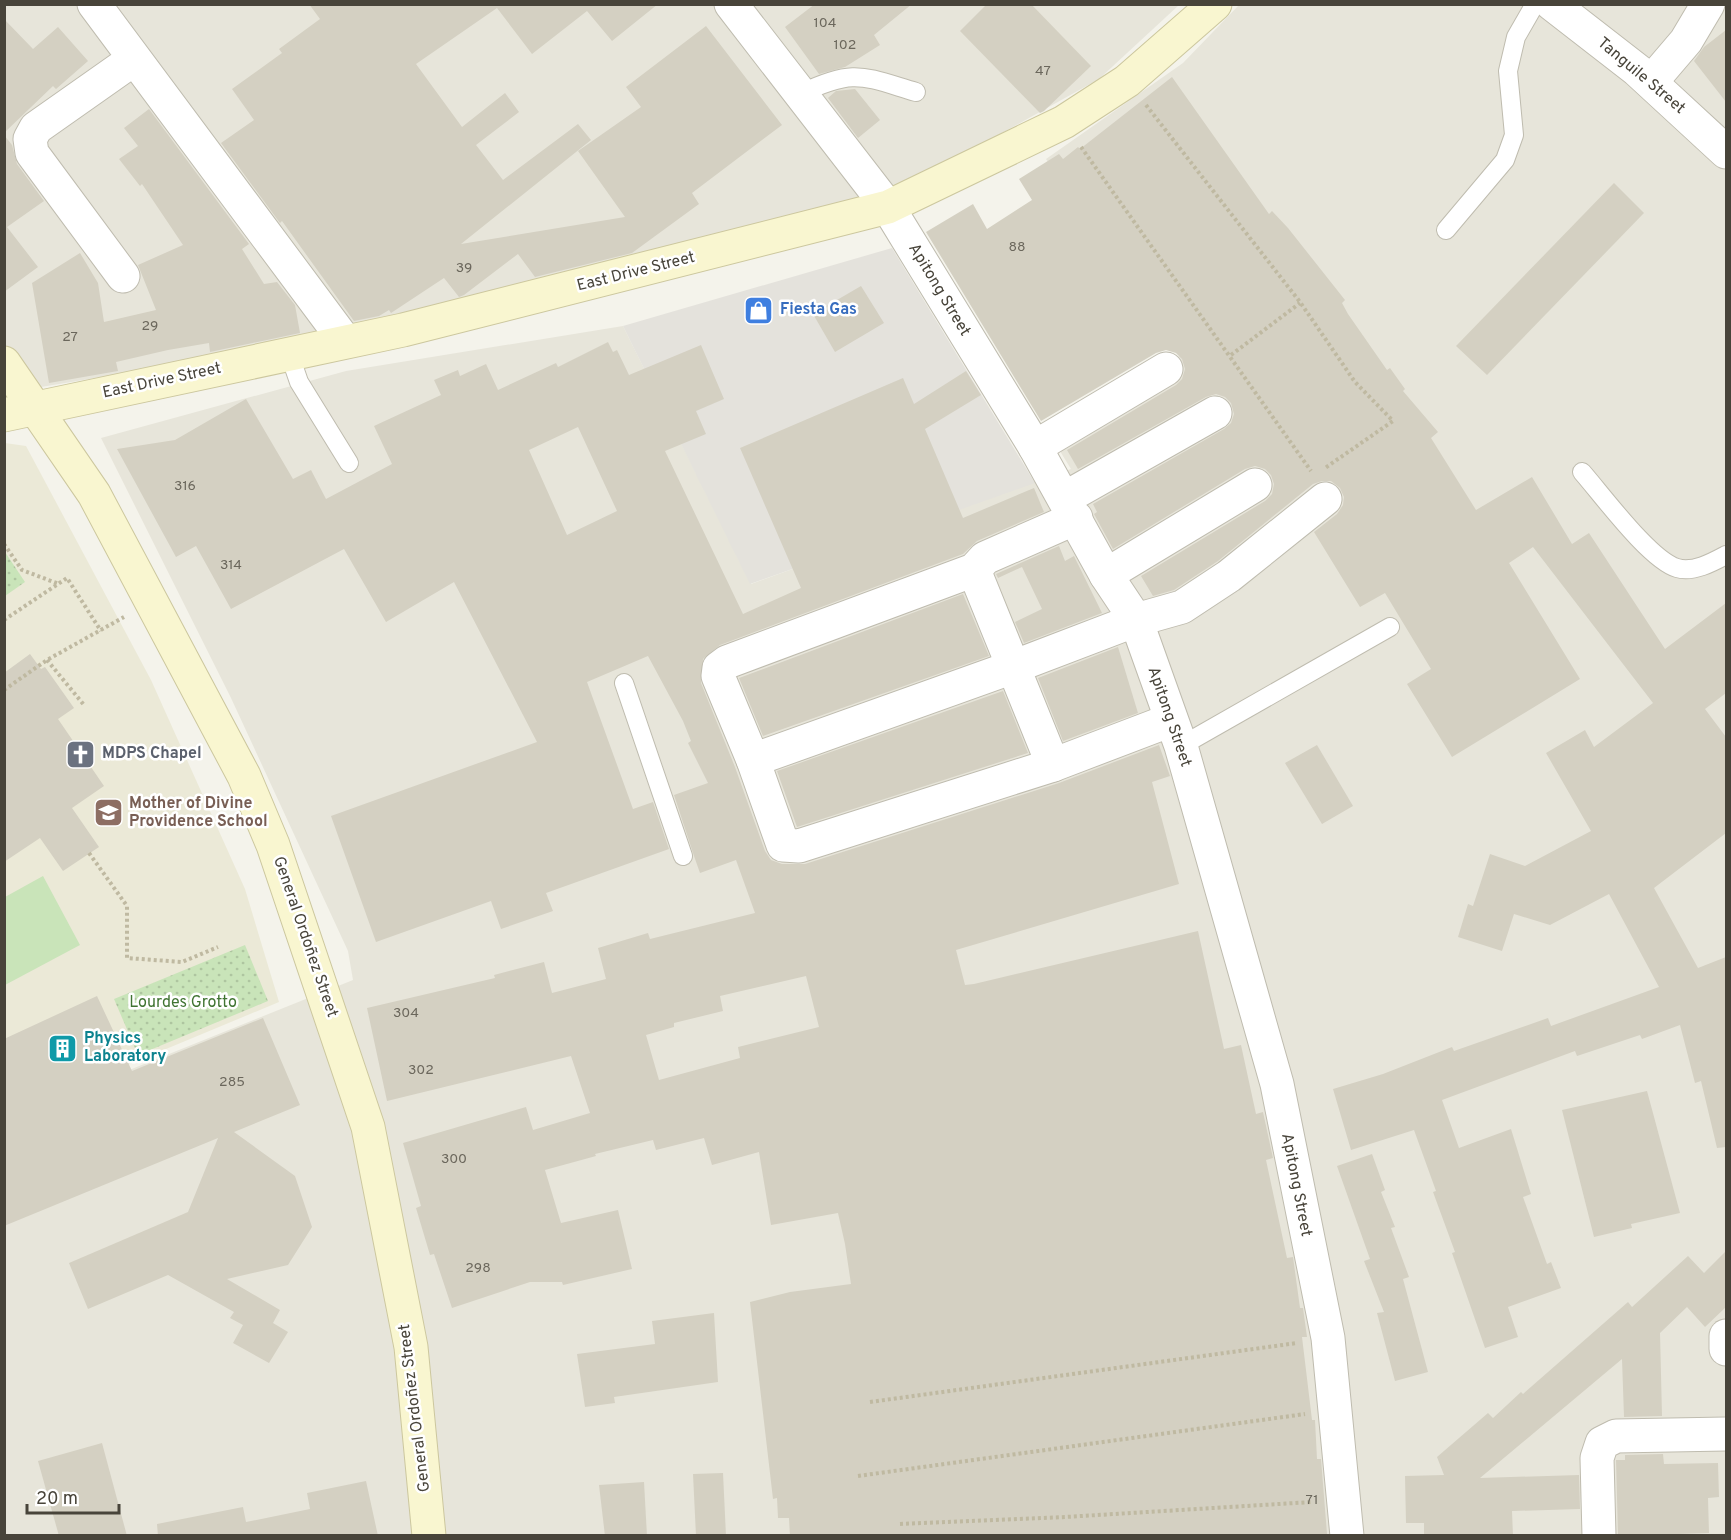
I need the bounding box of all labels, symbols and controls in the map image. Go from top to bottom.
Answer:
house number: 104 [814,15,836,32]
street label: Tanguile Street [1593,33,1689,119]
house number: 102 [834,37,856,54]
house number: 47 [1035,63,1051,80]
house number: 88 [1008,239,1026,256]
street label: Apitong Street [903,240,975,340]
street label: East Drive Street [575,248,697,296]
house number: 39 [456,260,472,277]
shop icon: Fiesta Gas [743,294,775,326]
place label: Fiesta Gas [780,300,857,320]
house number: 29 [142,318,158,335]
house number: 27 [62,329,78,346]
street label: East Drive Street [101,359,223,403]
house number: 316 [174,478,196,495]
house number: 314 [220,557,242,574]
street label: Apitong Street [1142,664,1196,770]
church icon: MDPS Chapel [65,738,97,770]
place label: MDPS Chapel [102,744,202,764]
place label: Mother of Divine Providence School [129,794,268,832]
school or university icon: Mother of Divine Providence School [92,797,124,829]
street label: General Ordoñez Street [268,854,342,1020]
park label: Lourdes Grotto [129,993,237,1013]
house number: 304 [393,1005,419,1022]
place label: Physics Laboratory [84,1029,166,1067]
building icon: Physics Laboratory [47,1032,79,1064]
house number: 302 [408,1062,434,1079]
house number: 285 [219,1074,245,1091]
street label: Apitong Street [1276,1132,1316,1238]
house number: 300 [441,1151,467,1168]
house number: 298 [465,1260,491,1277]
street label: General Ordoñez Street [395,1323,435,1493]
scale bar [27,1477,118,1515]
text: 20 m [36,1488,78,1511]
house number: 71 [1306,1492,1318,1509]

